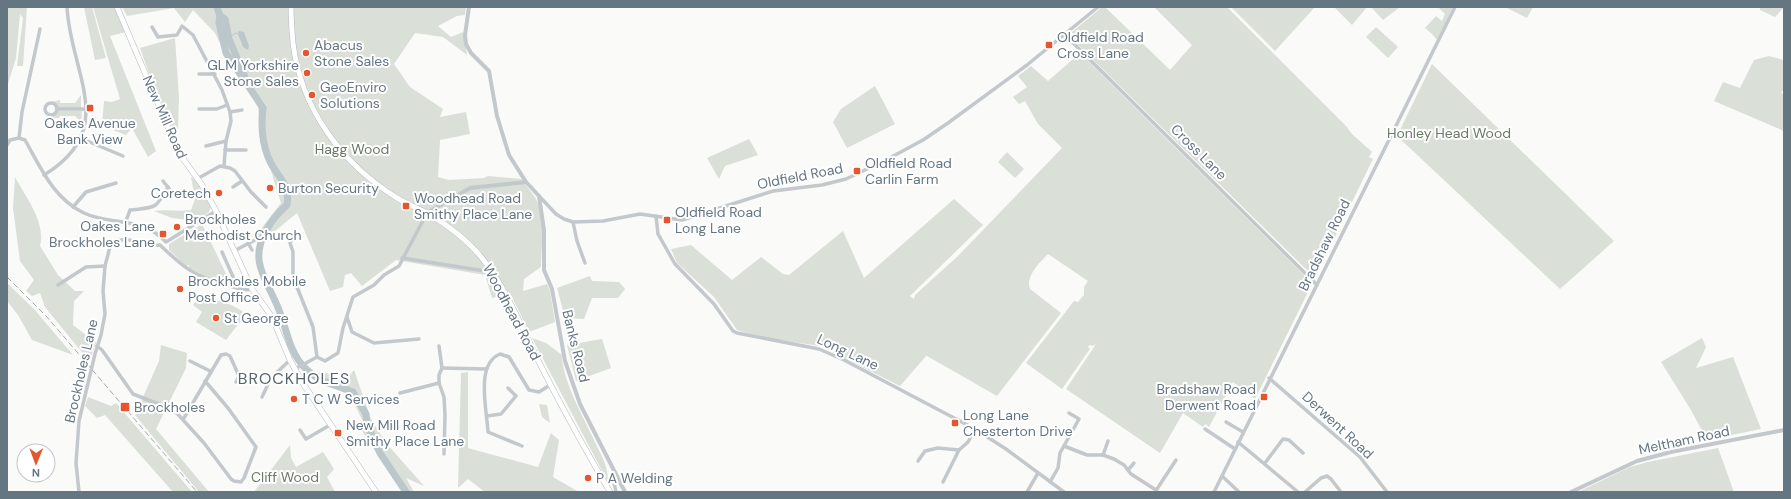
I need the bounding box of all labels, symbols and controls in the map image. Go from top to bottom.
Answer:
place label: Oldfield Road Cross Lane [1057,28,1144,62]
place label: Abacus Stone Sales [314,36,389,70]
marker: Oldfield Road Cross Lane [1044,40,1054,50]
marker: Abacus Stone Sales [301,48,311,58]
place label: GLM Yorkshire Stone Sales [207,56,299,90]
marker: GLM Yorkshire Stone Sales [302,68,312,78]
street label: New Mill Road [139,72,191,162]
place label: GeoEnviro Solutions [320,78,387,112]
marker: GeoEnviro Solutions [307,90,317,100]
marker: Oakes Avenue Bank View [85,103,95,113]
place label: Oakes Avenue Bank View [44,114,136,148]
street label: Cross Lane [1167,120,1231,184]
park label: Honley Head Wood [1387,124,1511,142]
park label: Hagg Wood [315,140,389,158]
place label: Oldfield Road Carlin Farm [865,154,952,188]
street label: Oldfield Road [756,159,844,193]
marker: Oldfield Road Carlin Farm [852,166,862,176]
place label: Burton Security [278,179,379,197]
marker: Burton Security [265,183,275,193]
place label: Coretech [151,184,211,202]
marker: Coretech [214,188,224,198]
place label: Woodhead Road Smithy Place Lane [414,189,532,223]
street label: Bradshaw Road [1294,196,1354,294]
marker: Woodhead Road Smithy Place Lane [401,201,411,211]
place label: Oldfield Road Long Lane [675,203,762,237]
place label: Brockholes Methodist Church [185,210,301,244]
marker: Oldfield Road Long Lane [662,215,672,225]
place label: Oakes Lane Brockholes Lane [49,217,155,251]
marker: Brockholes Methodist Church [172,222,182,232]
marker: Oakes Lane Brockholes Lane [158,229,168,239]
street label: Woodhead Road [479,261,545,363]
place label: Brockholes Mobile Post Office [188,272,306,306]
marker: Brockholes Mobile Post Office [175,284,185,294]
street label: Banks Road [558,308,594,384]
place label: St George [224,309,289,327]
marker: St George [211,313,221,323]
street label: Brockholes Lane [60,317,102,425]
street label: Long Lane [814,330,882,374]
district label: BROCKHOLES [238,368,350,389]
place label: Bradshaw Road Derwent Road [1156,380,1256,414]
street label: Derwent Road [1299,387,1377,463]
place label: T C W Services [302,390,400,408]
marker: Bradshaw Road Derwent Road [1259,392,1269,402]
marker: T C W Services [289,394,299,404]
place label: Brockholes [134,398,205,416]
marker: Brockholes [119,401,131,413]
place label: Long Lane Chesterton Drive [963,406,1073,440]
place label: New Mill Road Smithy Place Lane [346,416,464,450]
marker: Long Lane Chesterton Drive [950,418,960,428]
street label: Meltham Road [1637,422,1731,458]
marker: New Mill Road Smithy Place Lane [333,428,343,438]
north arrow [16,443,56,483]
text: N [32,466,40,480]
park label: Cliff Wood [251,468,319,486]
place label: P A Welding [596,469,673,487]
marker: P A Welding [583,473,593,483]

